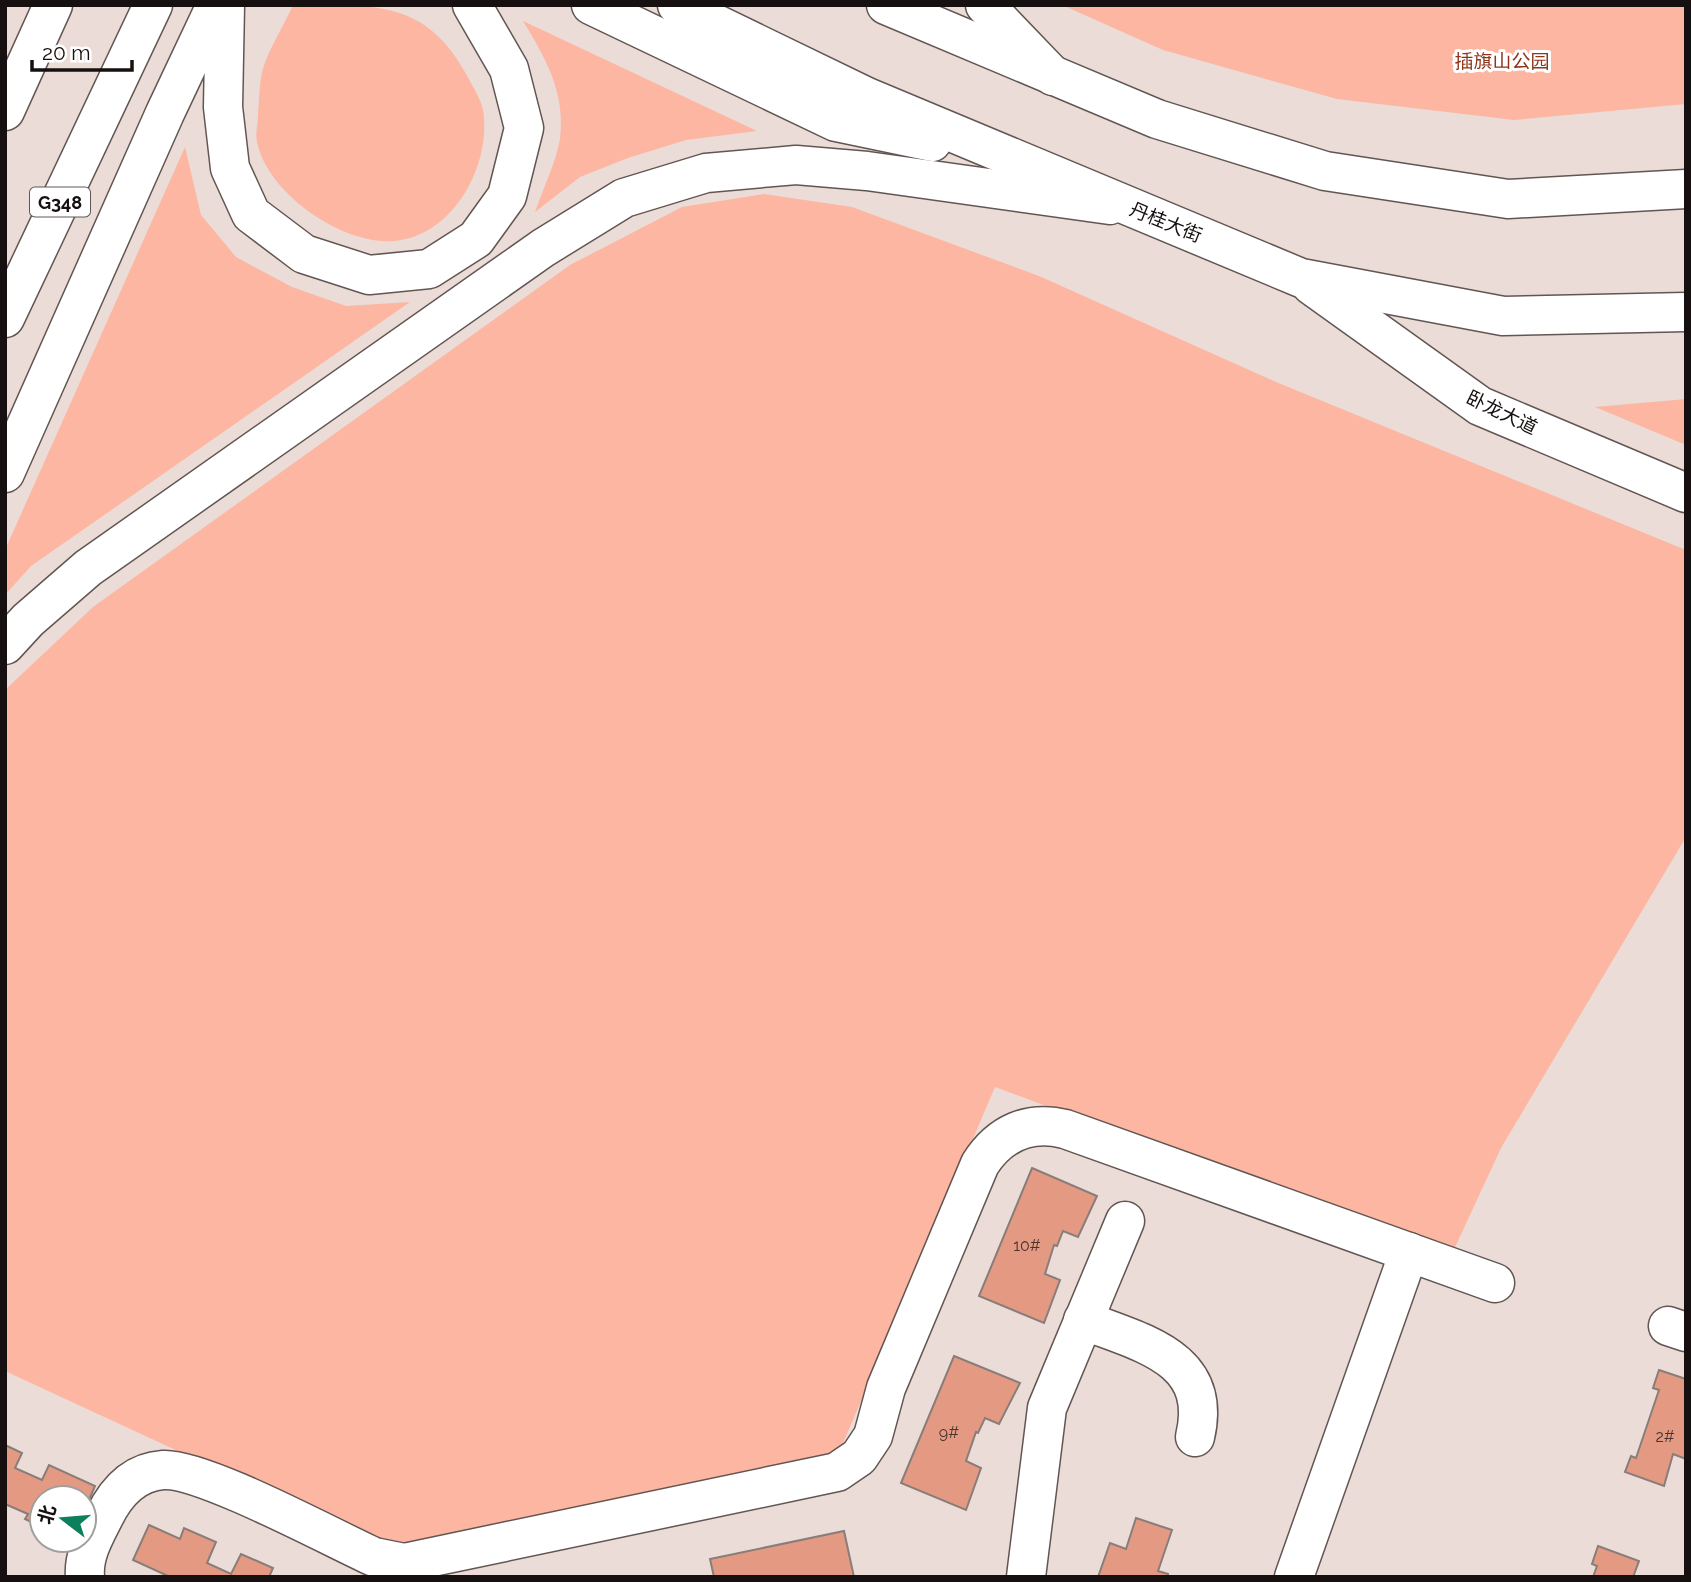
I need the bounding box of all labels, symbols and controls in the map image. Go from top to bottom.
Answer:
scale bar [32,28,131,72]
text: 20 m [42,40,90,65]
park label: 插旗山公园 [1454,50,1550,72]
road number: G348 [30,188,90,216]
street label: 丹桂大街 [1127,198,1205,246]
street label: 卧龙大道 [1463,385,1541,439]
house number: 10# [1013,1236,1041,1255]
house number: 9# [939,1423,959,1442]
house number: 2# [1655,1427,1675,1446]
north arrow [28,1484,98,1554]
text: 北 [33,1502,60,1526]

